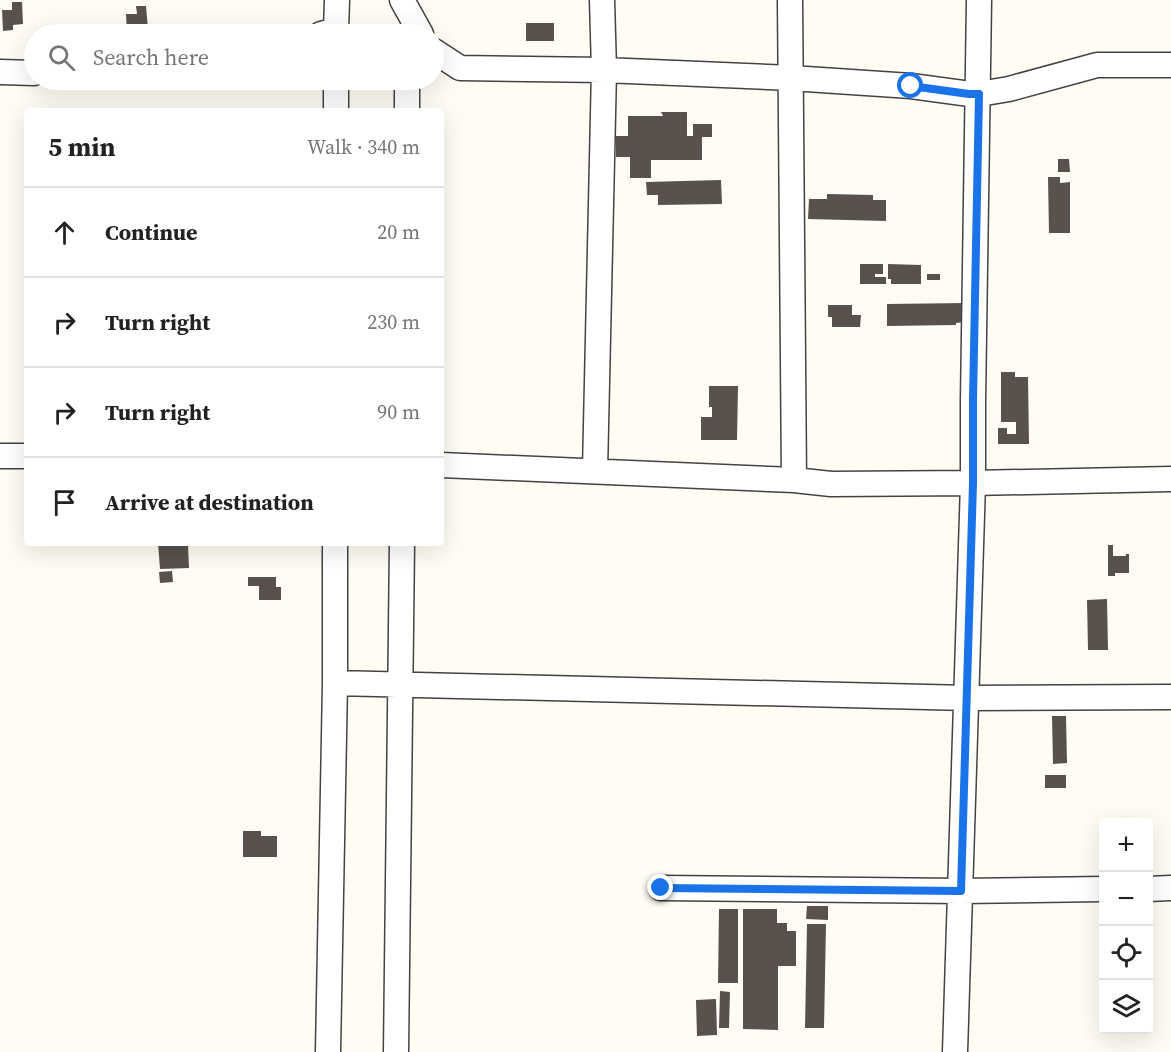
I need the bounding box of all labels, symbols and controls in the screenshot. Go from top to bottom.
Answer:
search box [24,24,444,90]
icon: search [45,41,78,74]
text: Search here [93,42,209,72]
route start [897,72,923,98]
text: 5 min [48,129,115,165]
text: Walk · 340 m [307,133,420,161]
icon: ahead [48,216,81,249]
text: Continue [105,217,198,247]
text: 20 m [377,218,420,246]
icon: right [48,306,81,339]
text: Turn right [105,307,210,337]
text: 230 m [367,308,420,336]
icon: right [48,396,81,429]
text: Turn right [105,397,210,427]
text: 90 m [377,398,420,426]
icon: arrive [48,486,81,519]
text: Arrive at destination [105,487,314,517]
map controls [1099,818,1153,1034]
button: + [1099,818,1153,872]
button: − [1099,872,1153,926]
route end [647,874,673,900]
button: locate [1099,926,1153,980]
button: layers [1099,980,1153,1034]

